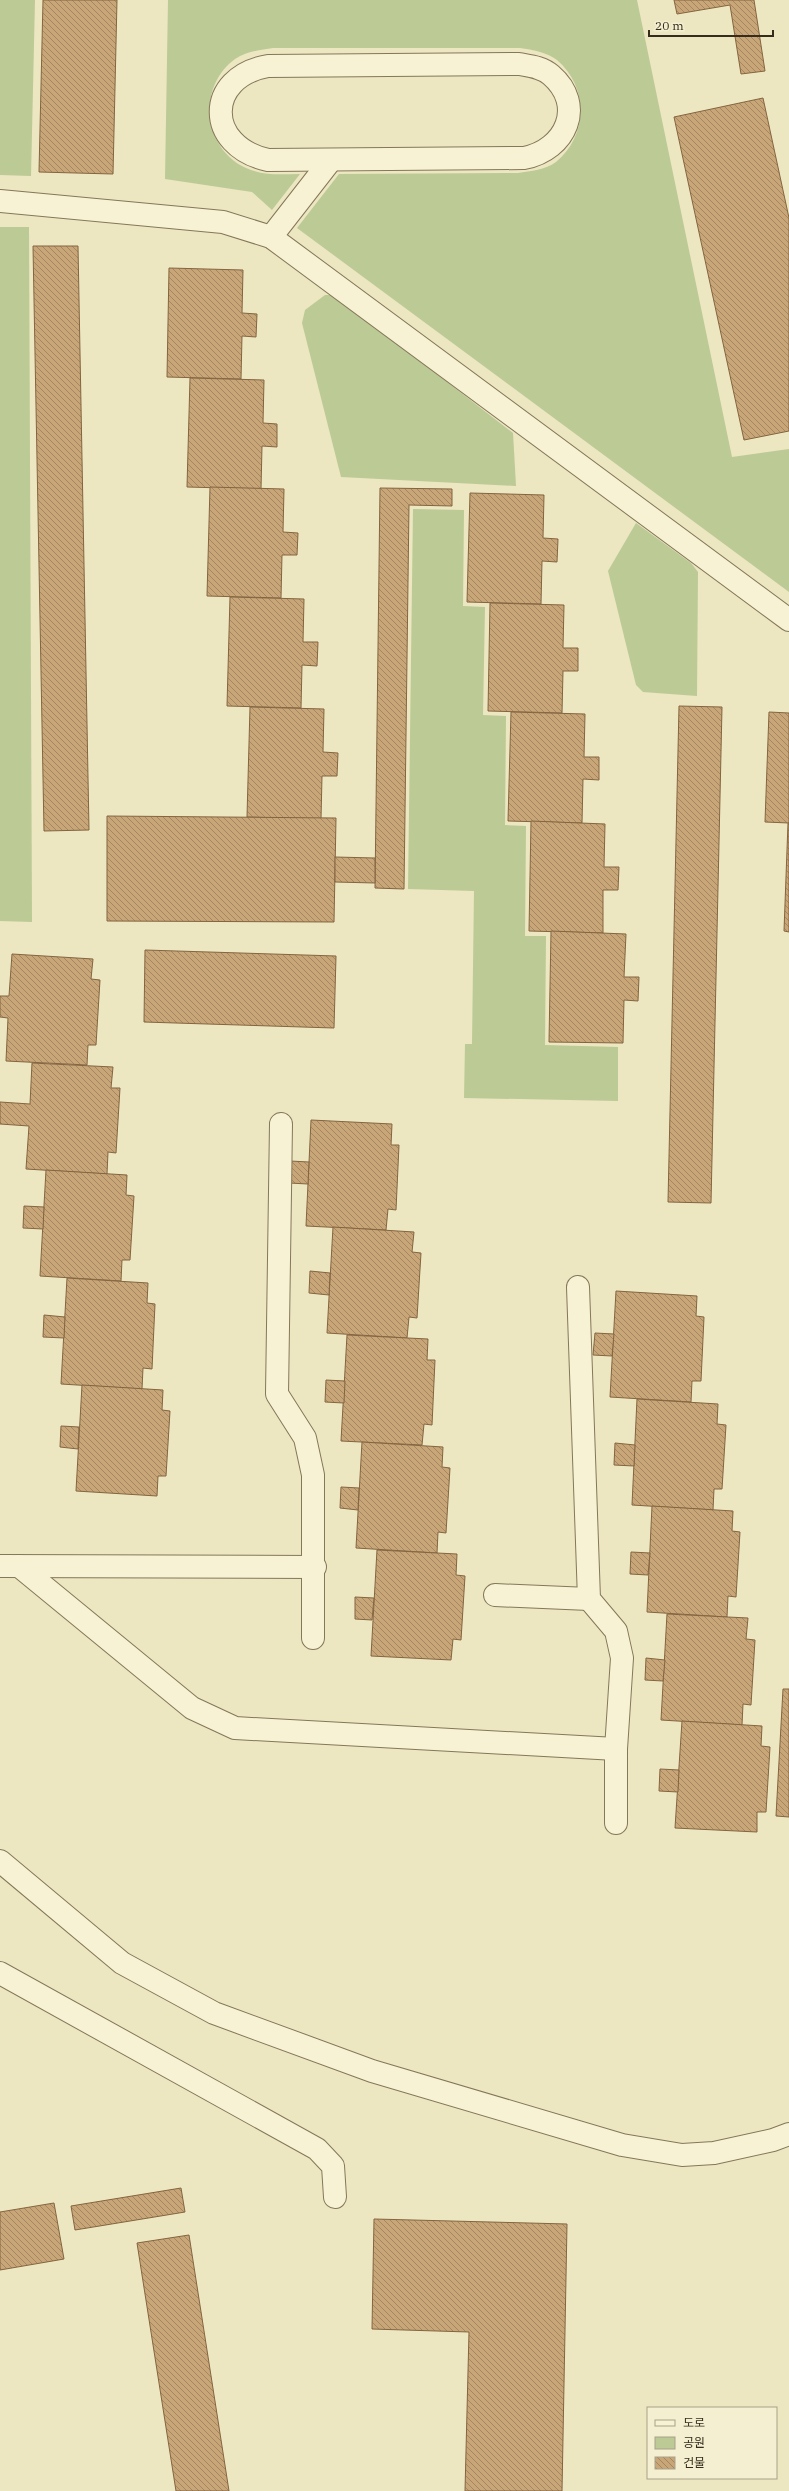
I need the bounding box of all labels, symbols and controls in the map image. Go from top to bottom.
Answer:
scale bar [649,12,773,38]
text: 20 m [655,18,684,33]
legend [647,2407,777,2479]
text: 도로 [683,2415,705,2430]
text: 공원 [683,2435,705,2450]
text: 건물 [683,2455,705,2470]

